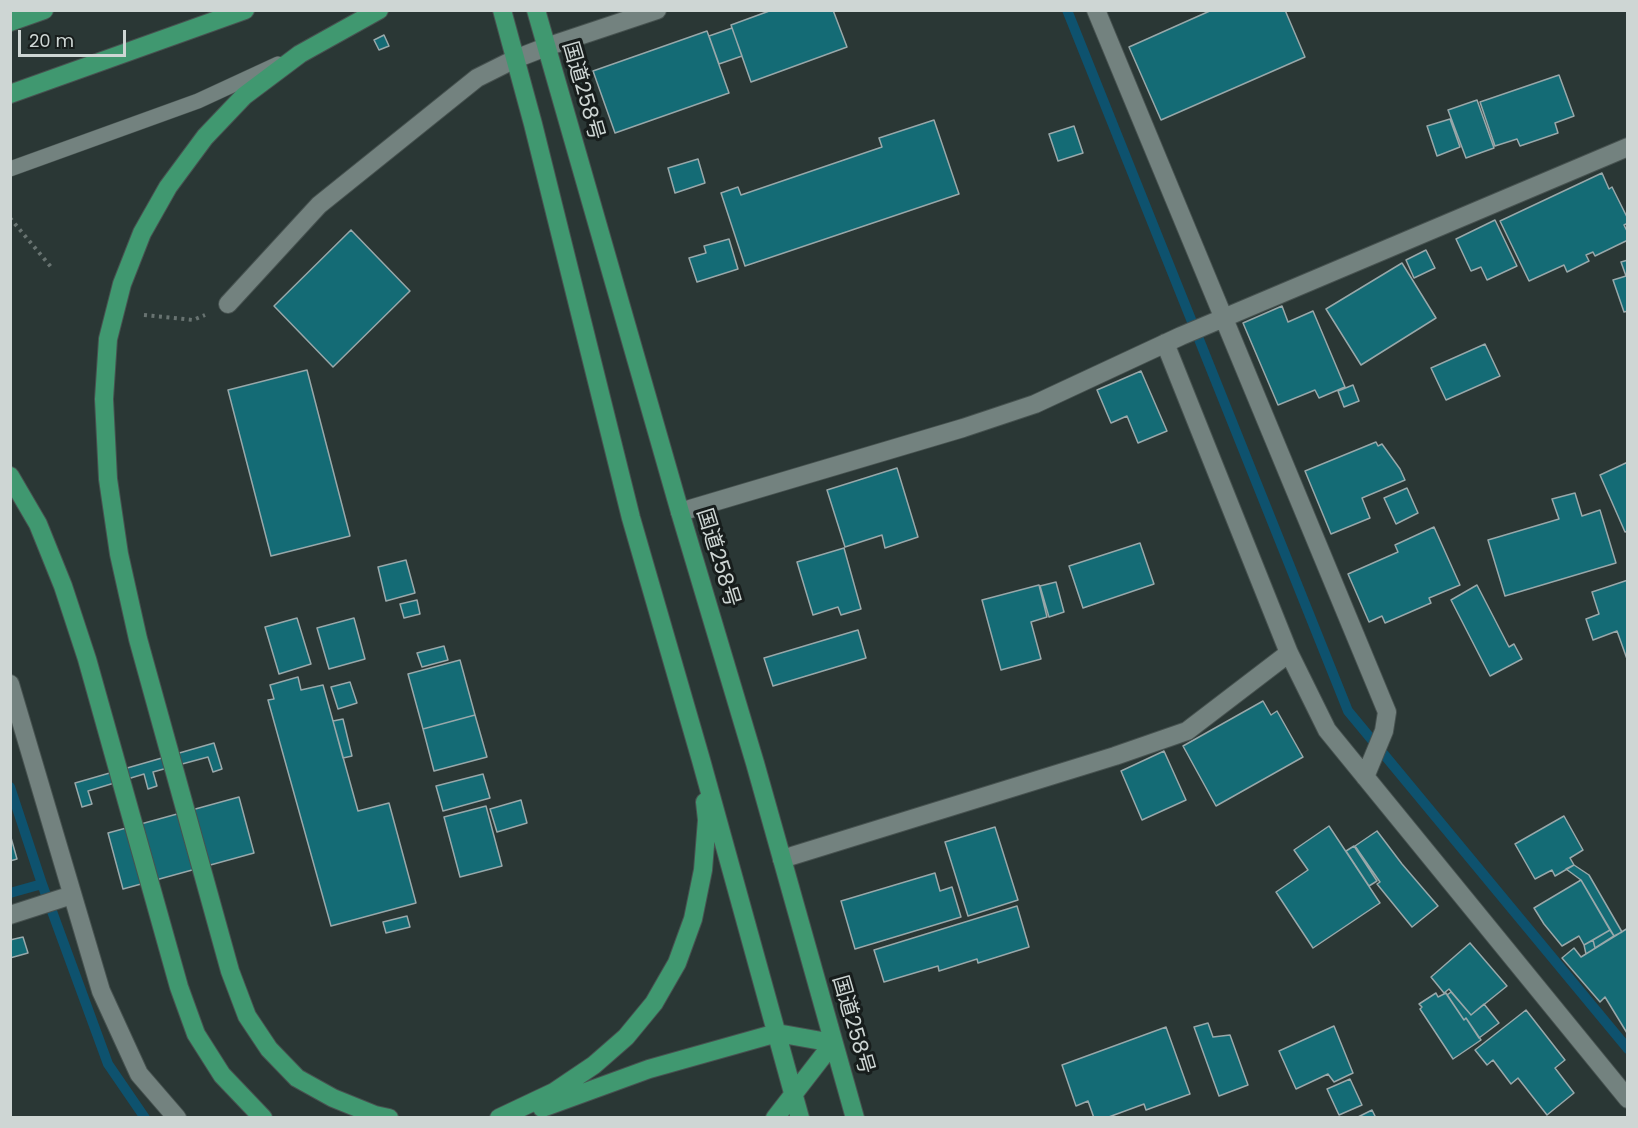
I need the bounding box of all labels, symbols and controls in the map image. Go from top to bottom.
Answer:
scale bar [21,18,129,56]
text: 20 m [29,28,74,53]
street label: 国道258号 [556,39,608,143]
street label: 国道258号 [690,506,744,610]
street label: 国道258号 [826,973,878,1077]

